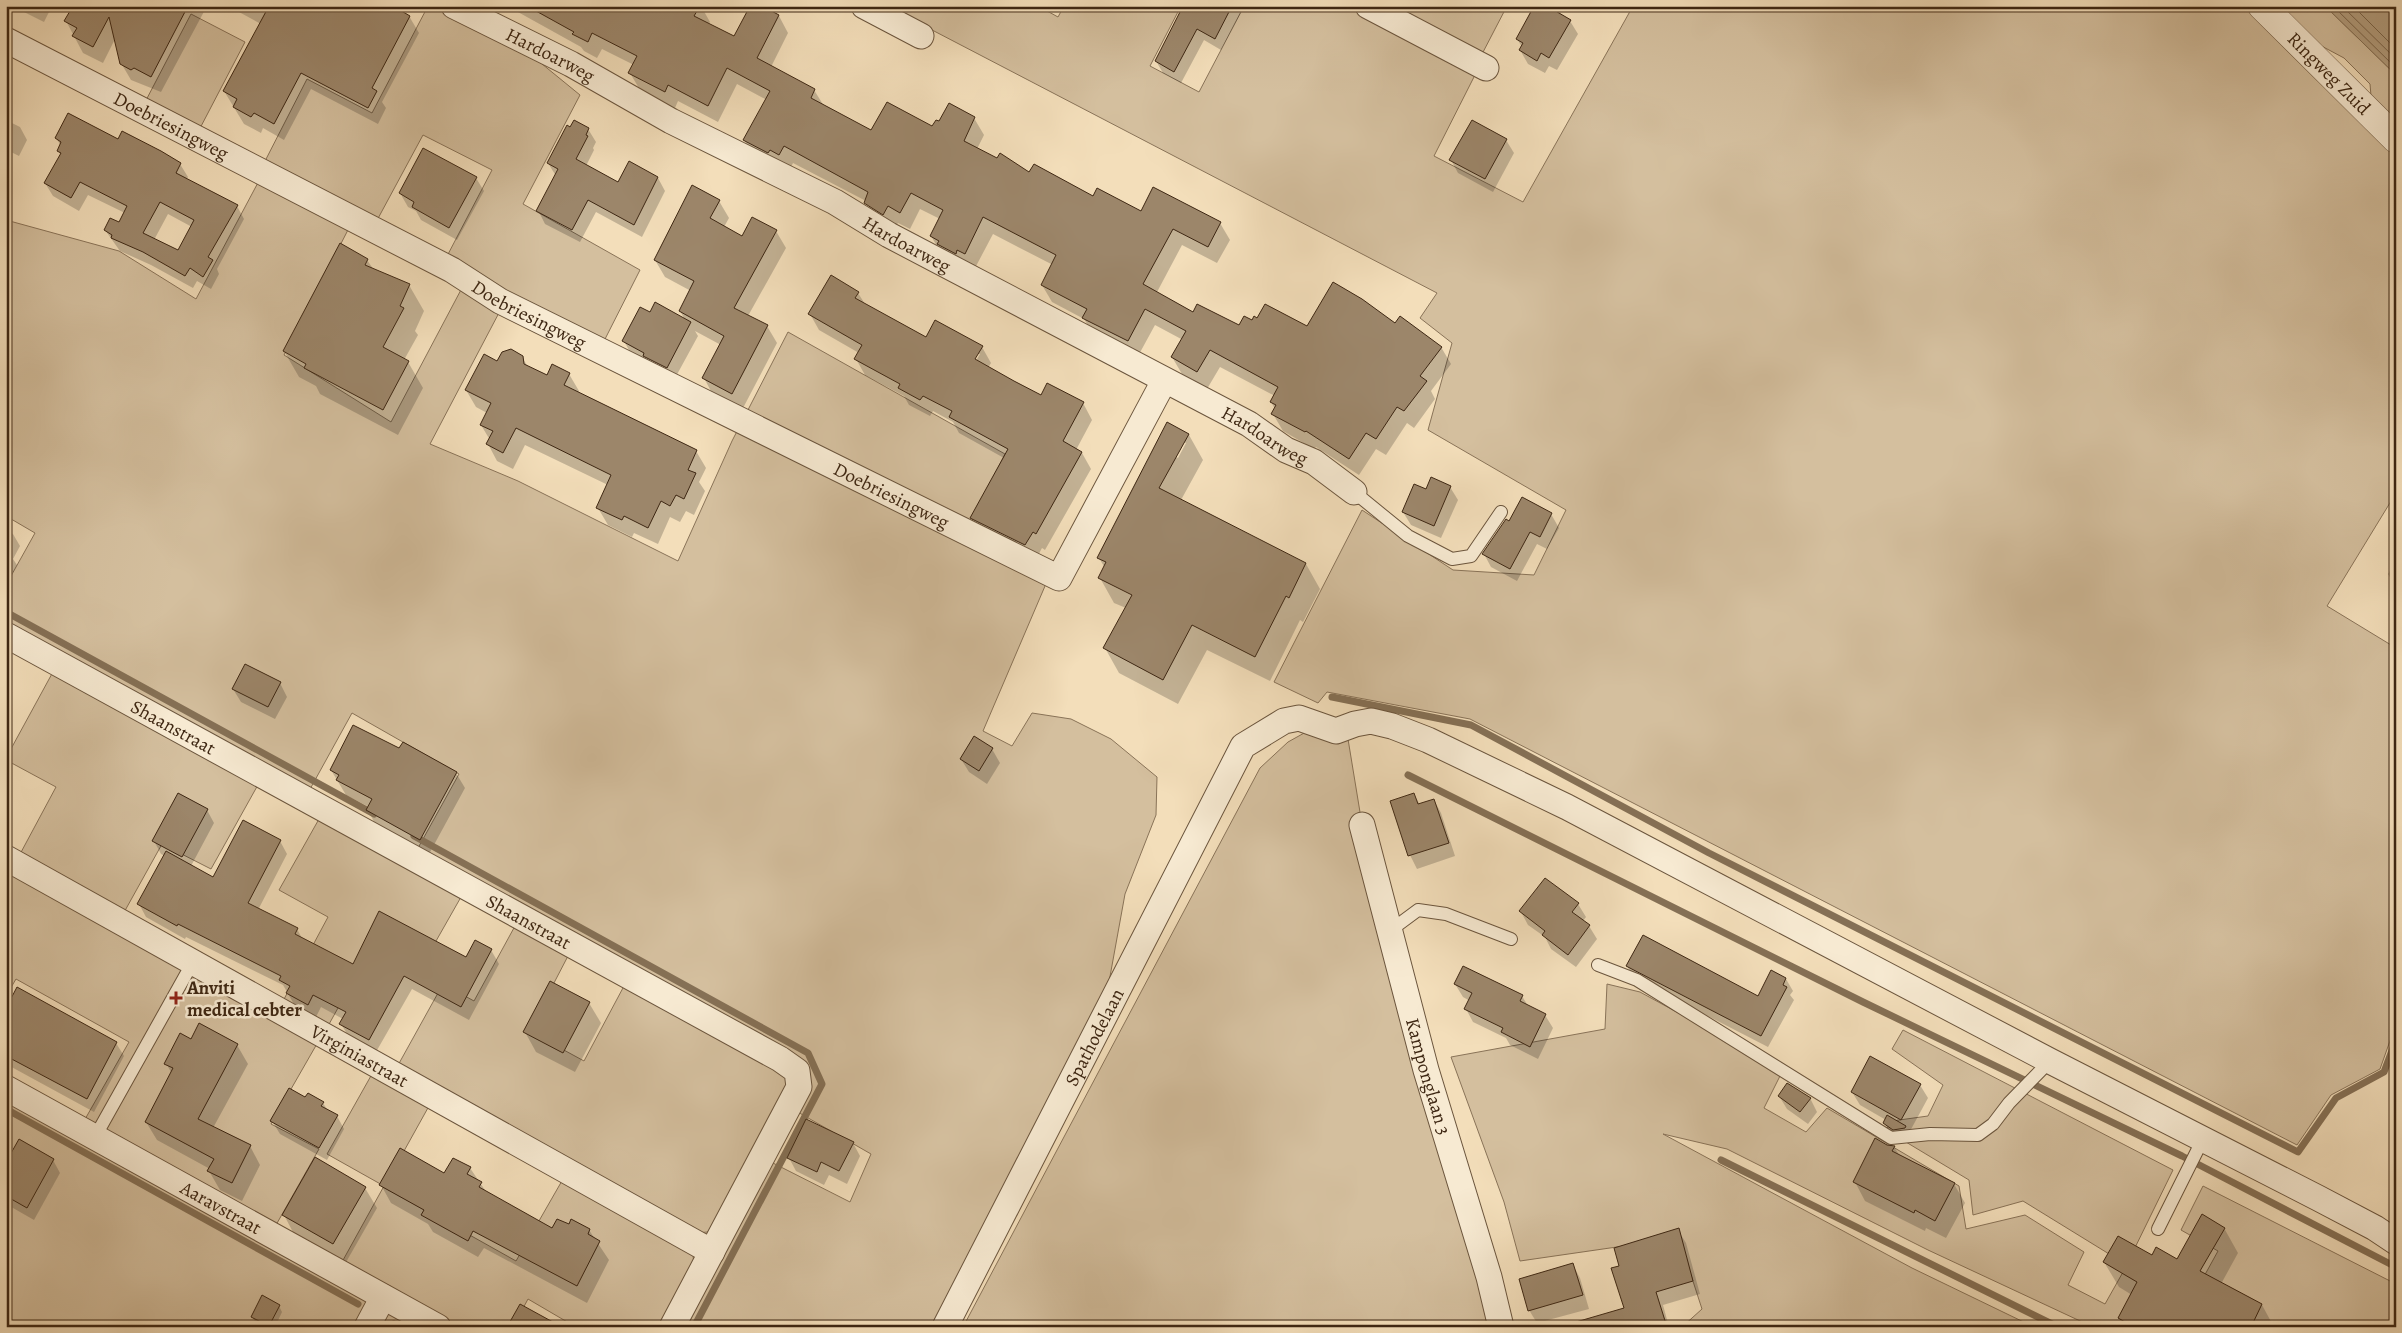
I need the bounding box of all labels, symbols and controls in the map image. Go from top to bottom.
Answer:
street label: Hardoarweg [501,22,600,89]
street label: Ringweg Zuid [2281,26,2377,121]
street label: Doebriesingweg [109,86,233,167]
street label: Hardoarweg [857,210,956,279]
street label: Doebriesingweg [466,274,591,356]
street label: Hardoarweg [1217,400,1312,472]
street label: Doebriesingweg [829,456,954,536]
street label: Shaanstraat [126,694,220,761]
street label: Shaanstraat [481,888,575,956]
place label: Anviti medical cebter [186,975,302,1023]
street label: Spathodelaan [1059,984,1131,1091]
marker: Anviti medical cebter [169,991,183,1005]
street label: Kamponglaan 3 [1399,1015,1457,1138]
street label: Virginiastraat [305,1018,413,1094]
street label: Aaravstraat [175,1175,266,1241]

